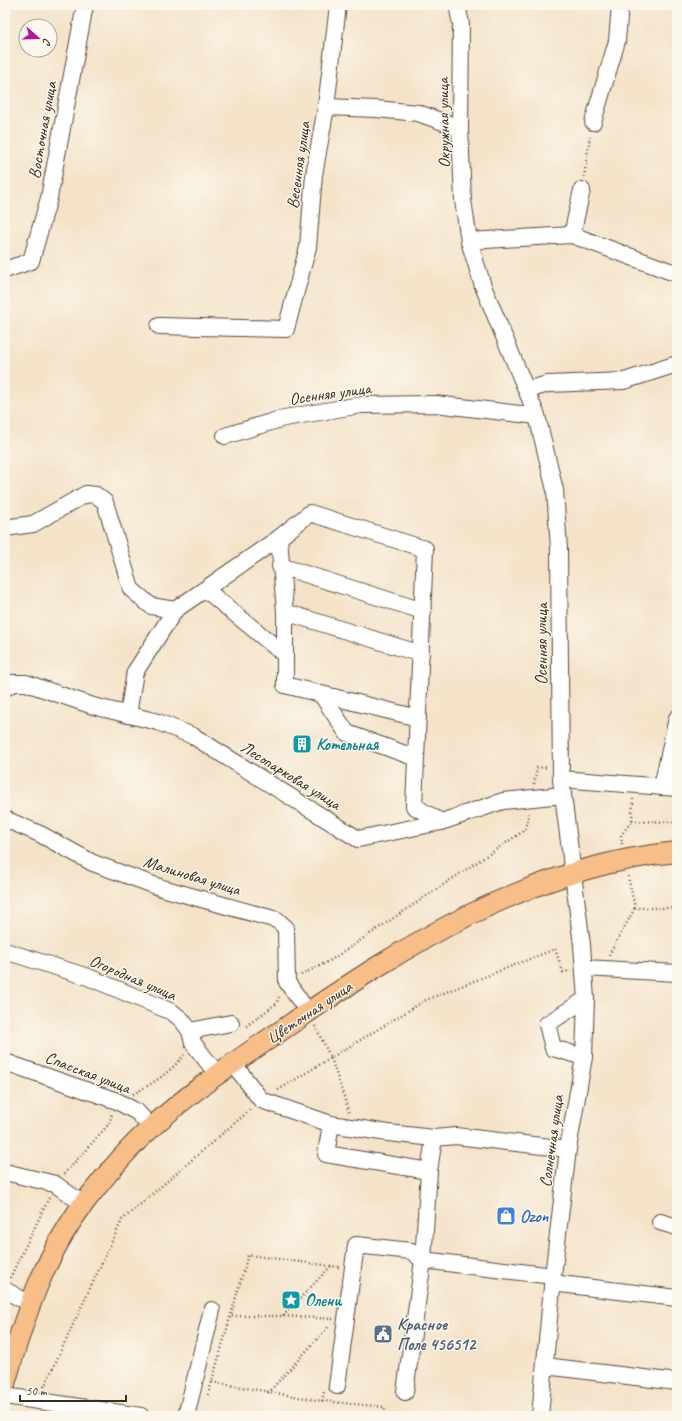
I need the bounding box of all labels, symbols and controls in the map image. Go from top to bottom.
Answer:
north arrow [18,18,58,58]
text: С [39,36,55,48]
street label: Окружная улица [432,76,455,168]
street label: Восточная улица [24,78,62,180]
street label: Весенняя улица [282,119,315,210]
street label: Осенняя улица [288,377,374,410]
street label: Осенняя улица [531,601,552,685]
building icon: Котельная [291,733,313,755]
place label: Котельная [316,734,379,755]
street label: Лесопарковая улица [237,736,346,816]
street label: Малиновая улица [141,851,244,900]
street label: Огородная улица [86,950,181,1006]
street label: Цветочная улица [262,975,357,1049]
street label: Спасская улица [42,1047,135,1099]
street label: Солнечная улица [535,1092,569,1188]
shop icon: Ozon [495,1205,517,1227]
place label: Ozon [520,1206,550,1227]
place icon: Олени [280,1289,302,1311]
place label: Олени [305,1290,342,1311]
place label: Красное Поле 456512 [397,1314,477,1355]
public building icon: Красное Поле 456512 [372,1323,394,1345]
scale bar [20,1377,126,1403]
text: 50 m [26,1383,48,1399]

